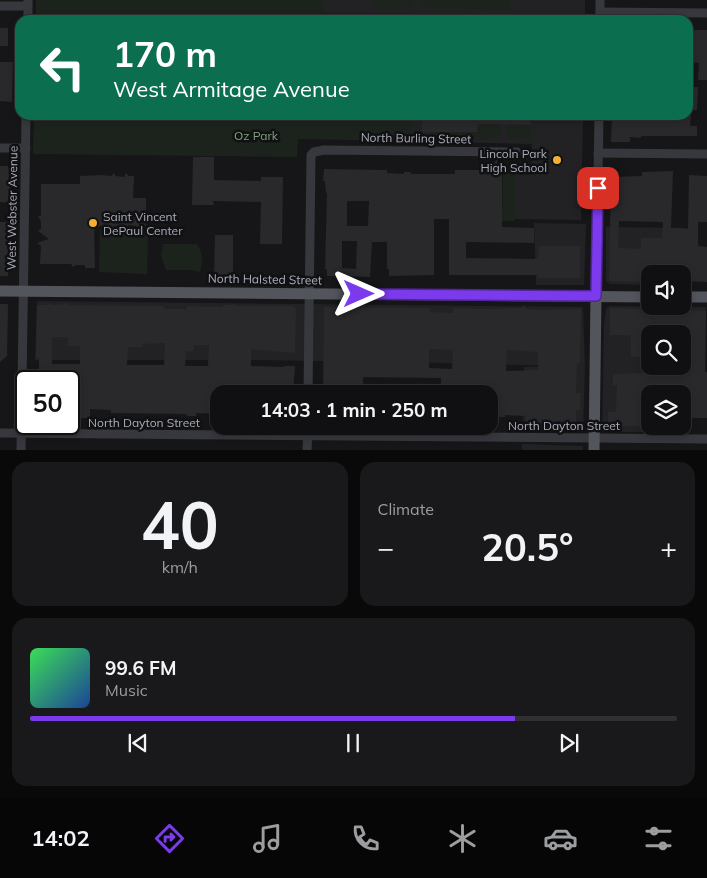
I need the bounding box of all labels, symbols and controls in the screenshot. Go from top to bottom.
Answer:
text: 170 m [113,32,217,76]
icon: left [30,35,95,100]
text: West Armitage Avenue [113,75,350,103]
park label: Oz Park [234,128,279,143]
street label: North Burling Street [361,130,471,146]
street label: West Webster Avenue [3,146,21,270]
place label: Lincoln Park High School [480,146,548,175]
marker: Lincoln Park High School [551,154,563,166]
pin [577,167,619,209]
icon: arrive [584,174,612,202]
place label: Saint Vincent DePaul Center [103,209,183,238]
marker: Saint Vincent DePaul Center [87,217,99,229]
map controls [641,265,691,435]
button: sound [641,265,691,315]
position arrow [332,267,384,319]
street label: North Halsted Street [208,271,322,287]
button: search [641,325,691,375]
speed limit sign: 50 [15,370,80,435]
button: layers [641,385,691,435]
text: 14:03 · 1 min · 250 m [260,398,448,422]
street label: North Dayton Street [88,415,200,430]
street label: North Dayton Street [508,418,620,433]
text: 40 [141,484,219,565]
text: Climate [378,499,434,519]
text: 20.5° [481,523,573,571]
text: − [378,530,394,565]
text: + [660,530,677,565]
text: km/h [162,557,198,577]
text: 99.6 FM [105,656,177,680]
text: Music [105,680,148,700]
icon: previous [124,729,152,757]
icon: pause [339,729,367,757]
icon: next [555,729,583,757]
icon: directions [152,821,187,856]
icon: music [250,821,285,856]
icon: phone [348,821,383,856]
icon: climate [445,821,480,856]
icon: car [543,821,578,856]
icon: filters [641,821,676,856]
text: 14:02 [31,824,90,852]

